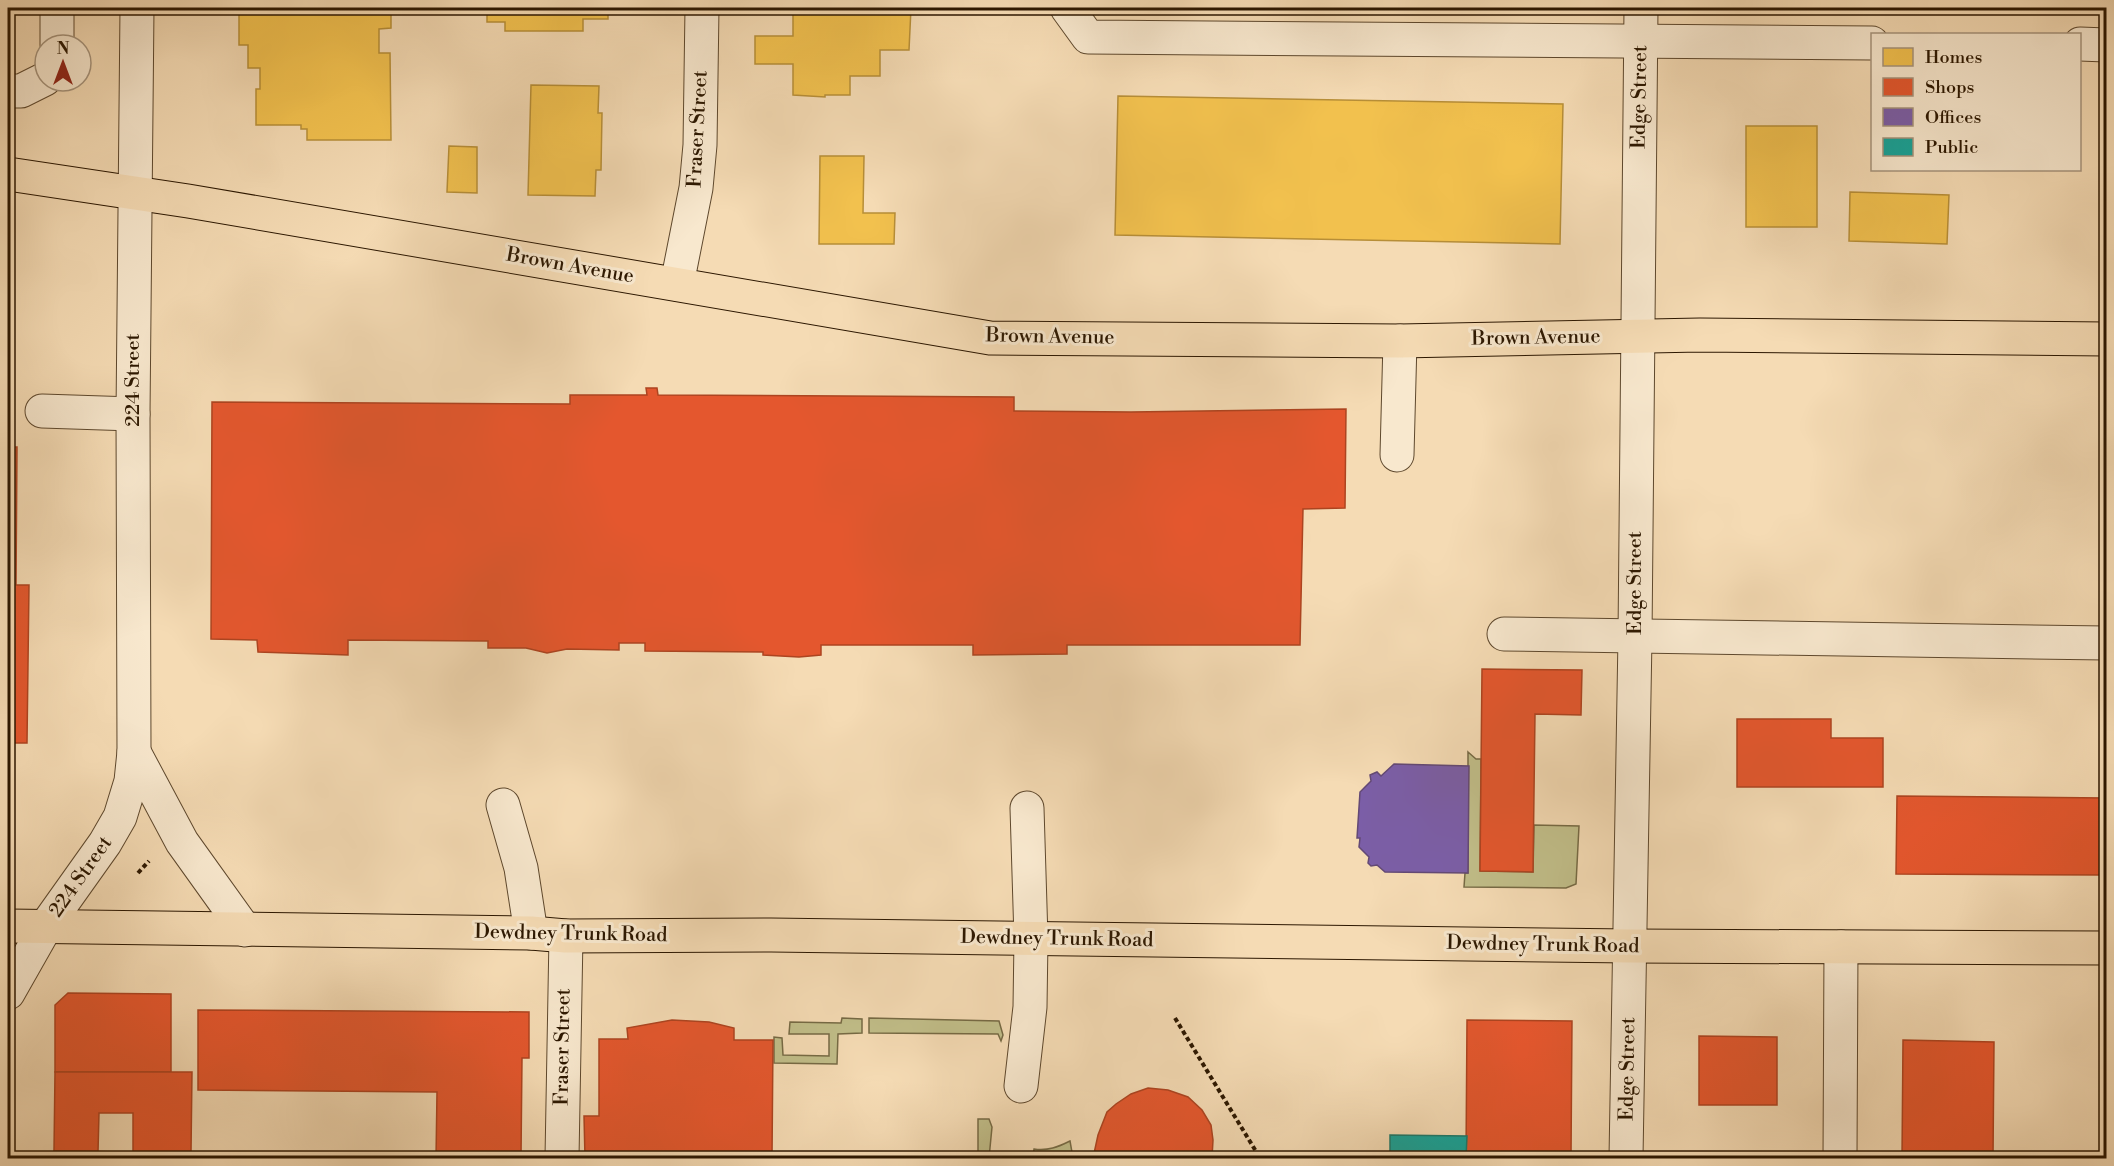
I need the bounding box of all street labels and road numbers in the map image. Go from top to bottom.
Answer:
street label: Edge Street [1627,45,1653,149]
street label: Fraser Street [682,70,714,188]
street label: Brown Avenue [503,242,636,290]
street label: Brown Avenue [984,323,1115,351]
street label: Brown Avenue [1470,324,1601,352]
street label: 224 Street [121,333,146,427]
street label: Edge Street [1623,531,1648,635]
street label: 224 Street [44,832,118,922]
street label: Dewdney Trunk Road [474,920,668,948]
street label: Dewdney Trunk Road [960,925,1154,953]
street label: Dewdney Trunk Road [1446,931,1640,959]
street label: Fraser Street [549,988,577,1106]
street label: Edge Street [1615,1017,1641,1121]

